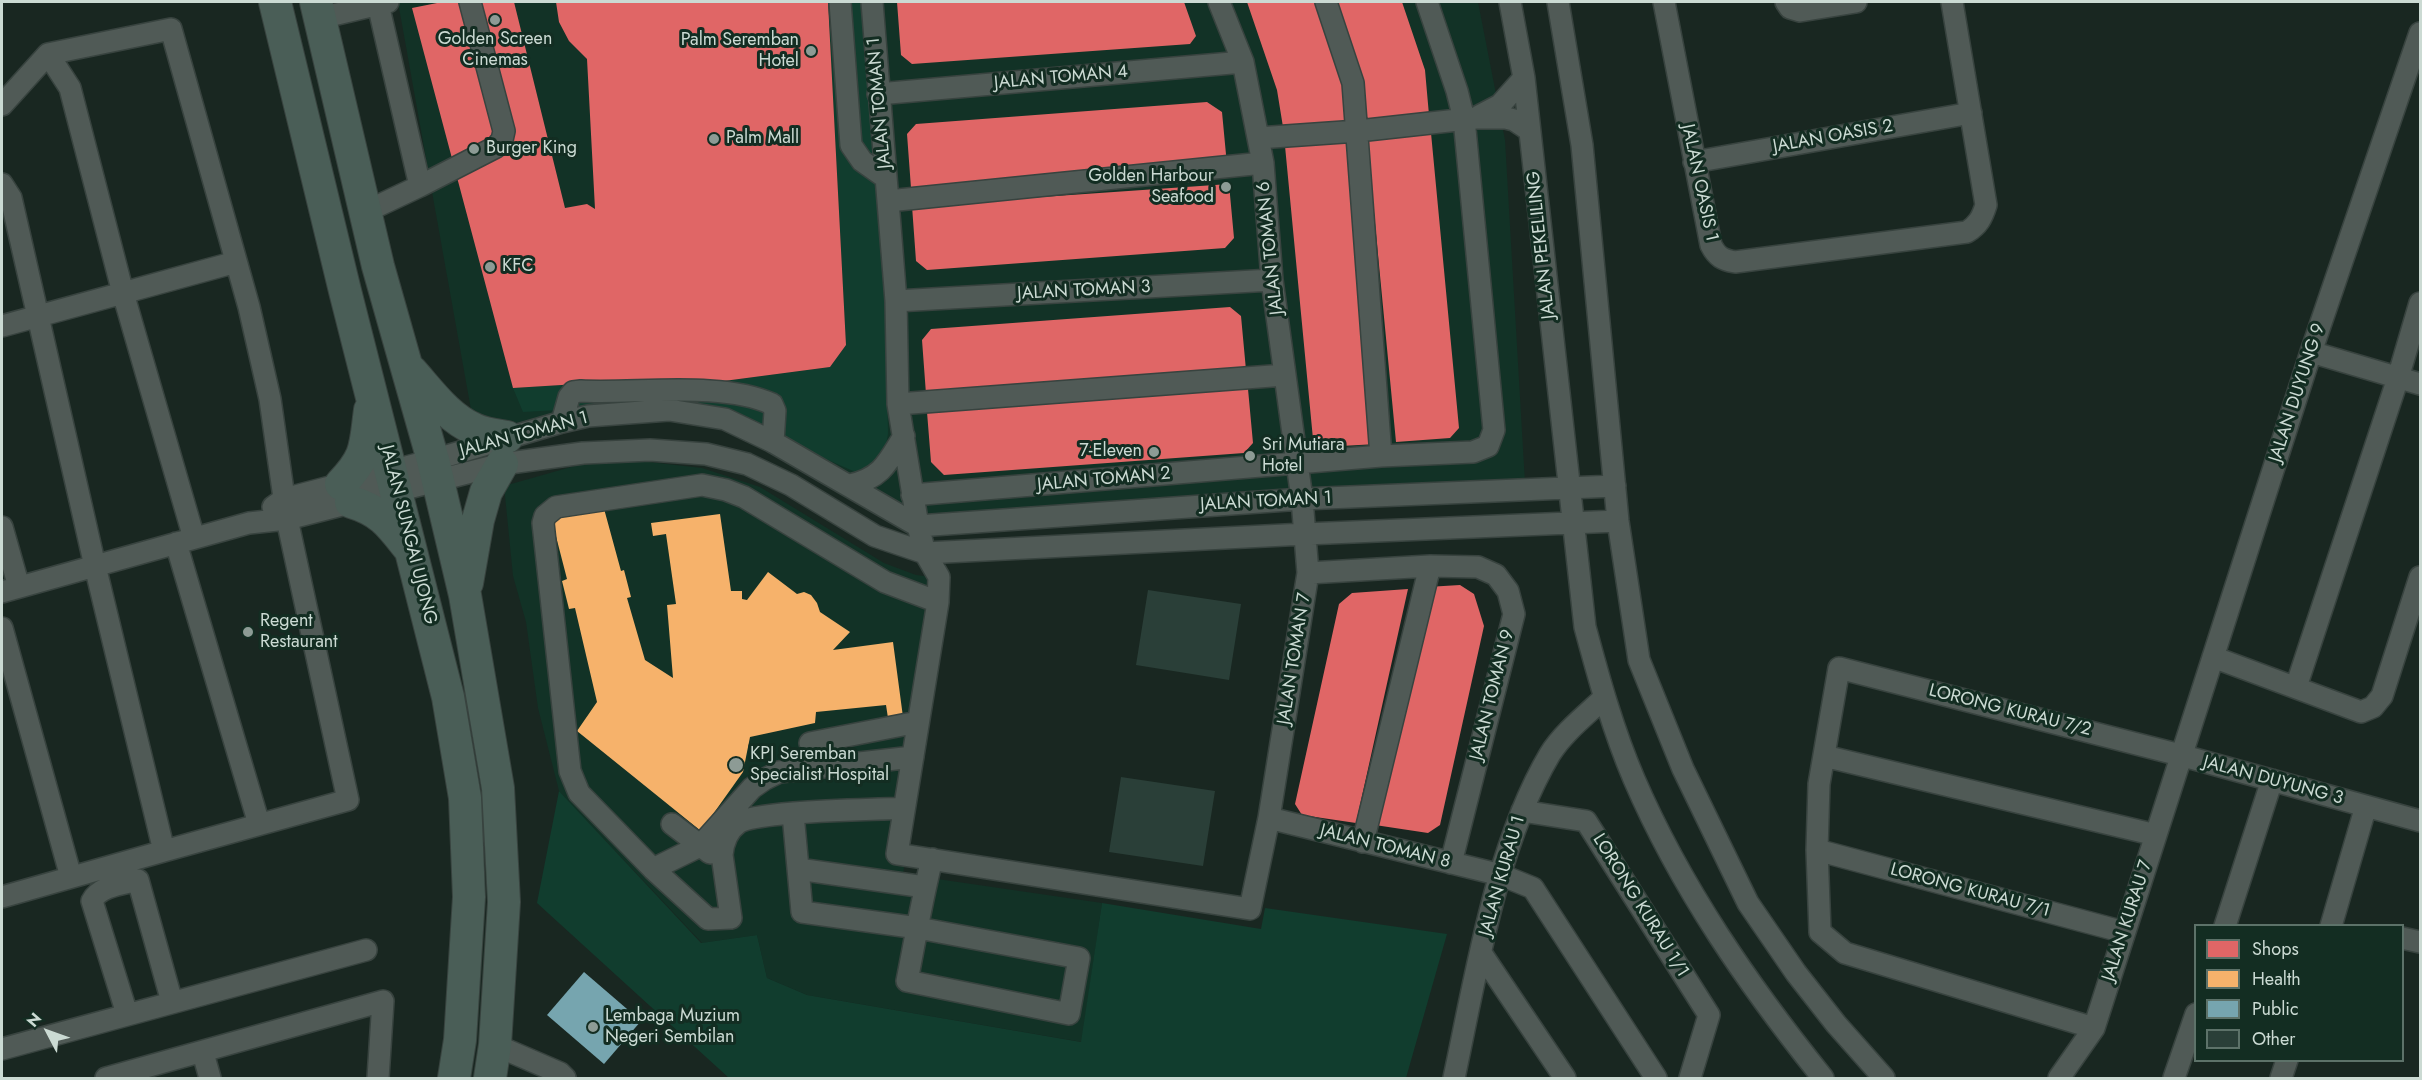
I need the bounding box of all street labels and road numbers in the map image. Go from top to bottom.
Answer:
street label: JALAN TOMAN 1 [864,36,896,170]
street label: JALAN TOMAN 4 [993,61,1129,95]
street label: JALAN OASIS 2 [1771,116,1895,158]
street label: JALAN OASIS 1 [1676,122,1722,244]
street label: JALAN PEKELILING [1523,170,1561,320]
street label: JALAN TOMAN 6 [1253,180,1289,316]
street label: JALAN TOMAN 3 [1017,277,1151,305]
street label: JALAN DUYUNG 9 [2265,321,2331,465]
street label: JALAN TOMAN 1 [458,408,590,462]
street label: JALAN SUNGAI UJONG [375,443,441,627]
street label: JALAN TOMAN 2 [1036,463,1172,497]
street label: JALAN TOMAN 1 [1200,488,1332,516]
street label: JALAN TOMAN 7 [1274,592,1316,726]
street label: JALAN TOMAN 9 [1466,627,1520,763]
street label: LORONG KURAU 7/2 [1927,680,2093,742]
street label: JALAN DUYUNG 3 [2201,752,2345,810]
street label: JALAN KURAU 1 [1475,813,1531,939]
street label: JALAN TOMAN 8 [1318,820,1452,874]
street label: LORONG KURAU 1/1 [1587,830,1693,982]
street label: JALAN KURAU 7 [2098,858,2158,984]
street label: LORONG KURAU 7/1 [1888,859,2052,923]

